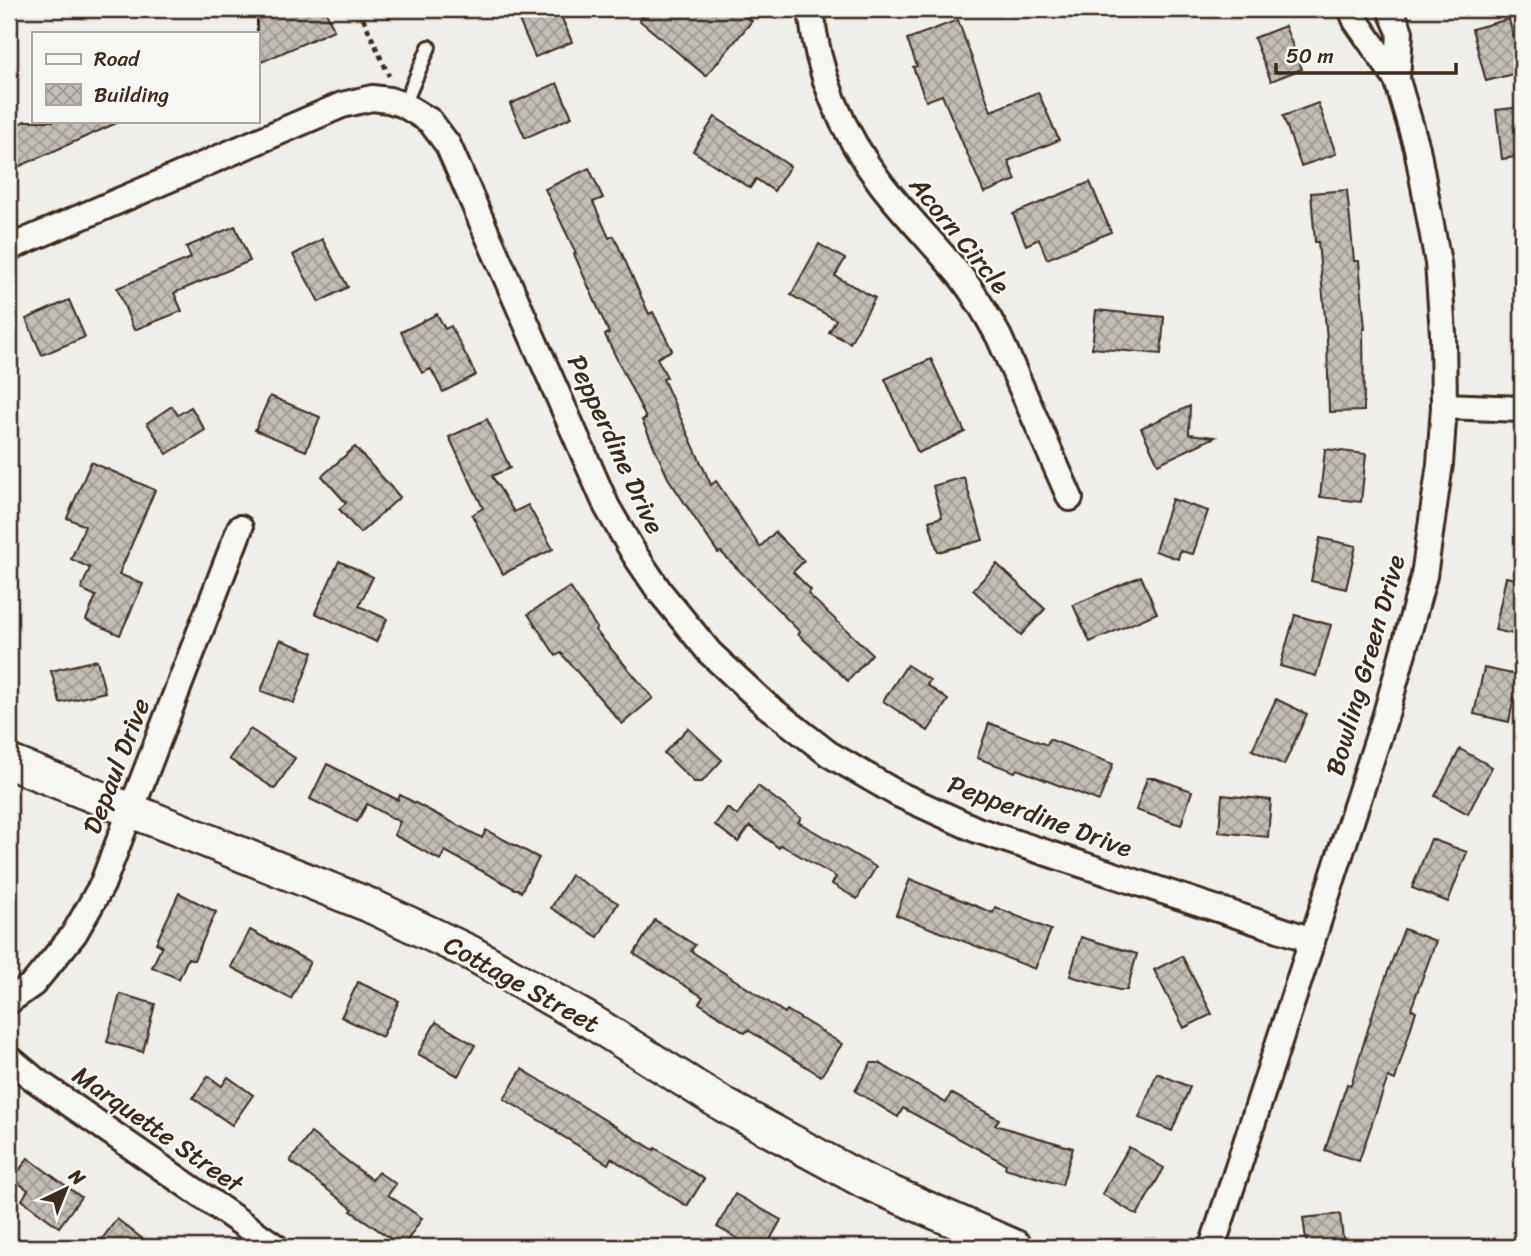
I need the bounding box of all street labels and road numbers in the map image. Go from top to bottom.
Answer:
street label: Acorn Circle [897,165,1023,305]
street label: Pepperdine Drive [554,347,678,542]
street label: Bowling Green Drive [1311,549,1419,781]
street label: Depaul Drive [69,691,163,841]
street label: Pepperdine Drive [941,761,1139,871]
street label: Cottage Street [435,922,609,1046]
street label: Marquette Street [63,1053,255,1206]

